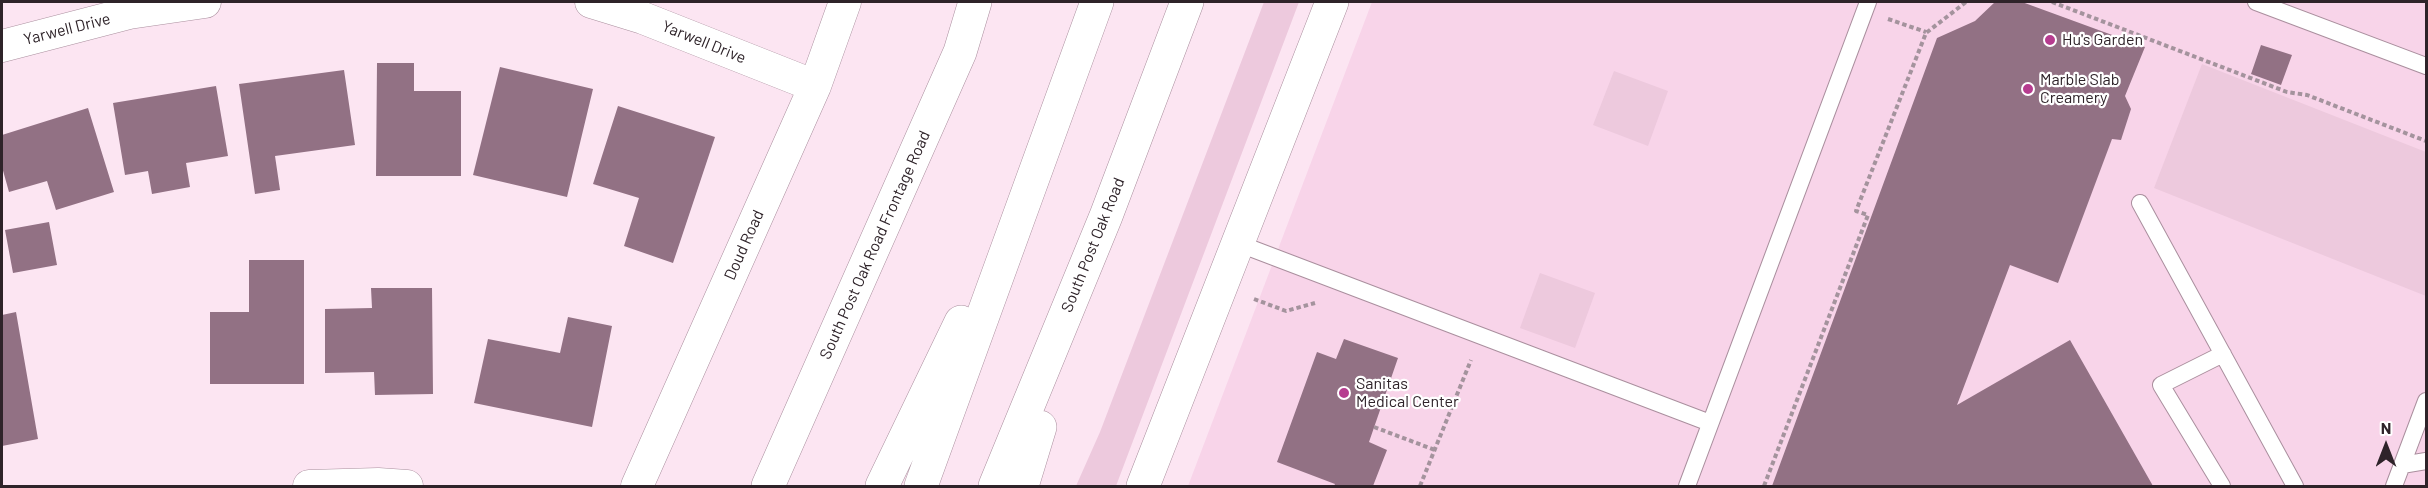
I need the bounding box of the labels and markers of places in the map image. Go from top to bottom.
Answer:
place label: Hu's Garden [2062,30,2143,50]
marker: Hu's Garden [2043,33,2057,47]
place label: Marble Slab Creamery [2040,70,2120,108]
marker: Marble Slab Creamery [2021,82,2035,96]
place label: Sanitas Medical Center [1356,374,1459,412]
marker: Sanitas Medical Center [1337,386,1351,400]

